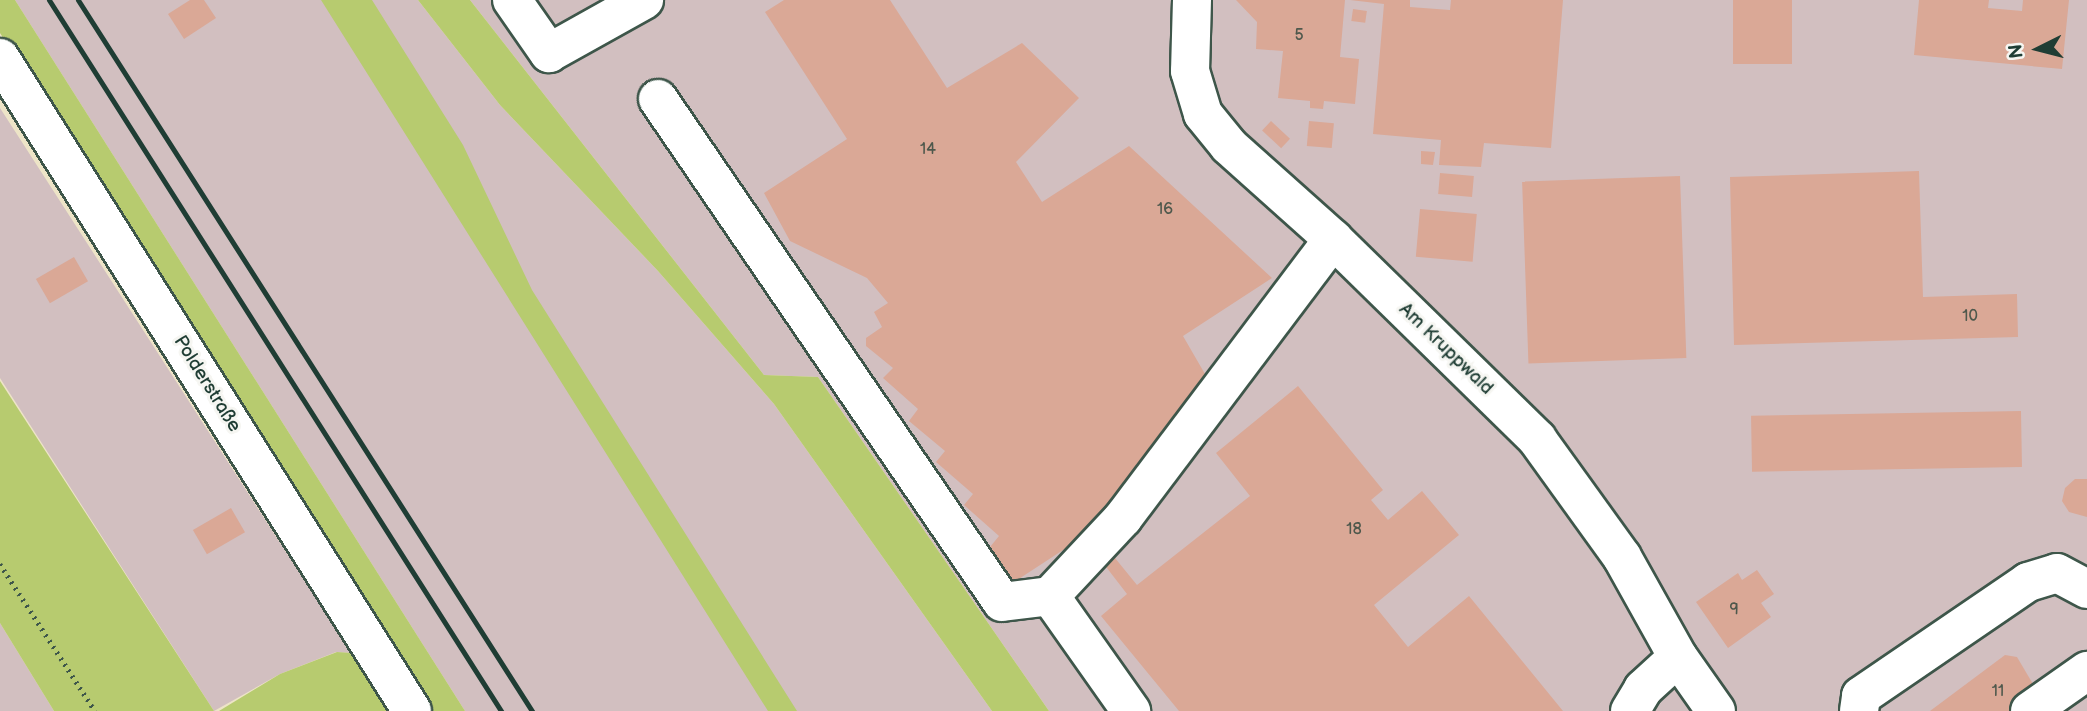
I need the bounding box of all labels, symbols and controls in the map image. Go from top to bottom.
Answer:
north arrow [2003,14,2073,84]
house number: 5 [1294,26,1304,46]
text: N [2004,43,2029,60]
house number: 14 [920,140,936,160]
house number: 16 [1157,200,1173,220]
street label: Am Kruppwald [1394,298,1498,400]
house number: 10 [1962,307,1978,327]
street label: Polderstraße [168,332,246,436]
house number: 18 [1346,520,1362,540]
house number: 9 [1729,600,1739,620]
house number: 11 [1992,682,2004,702]

